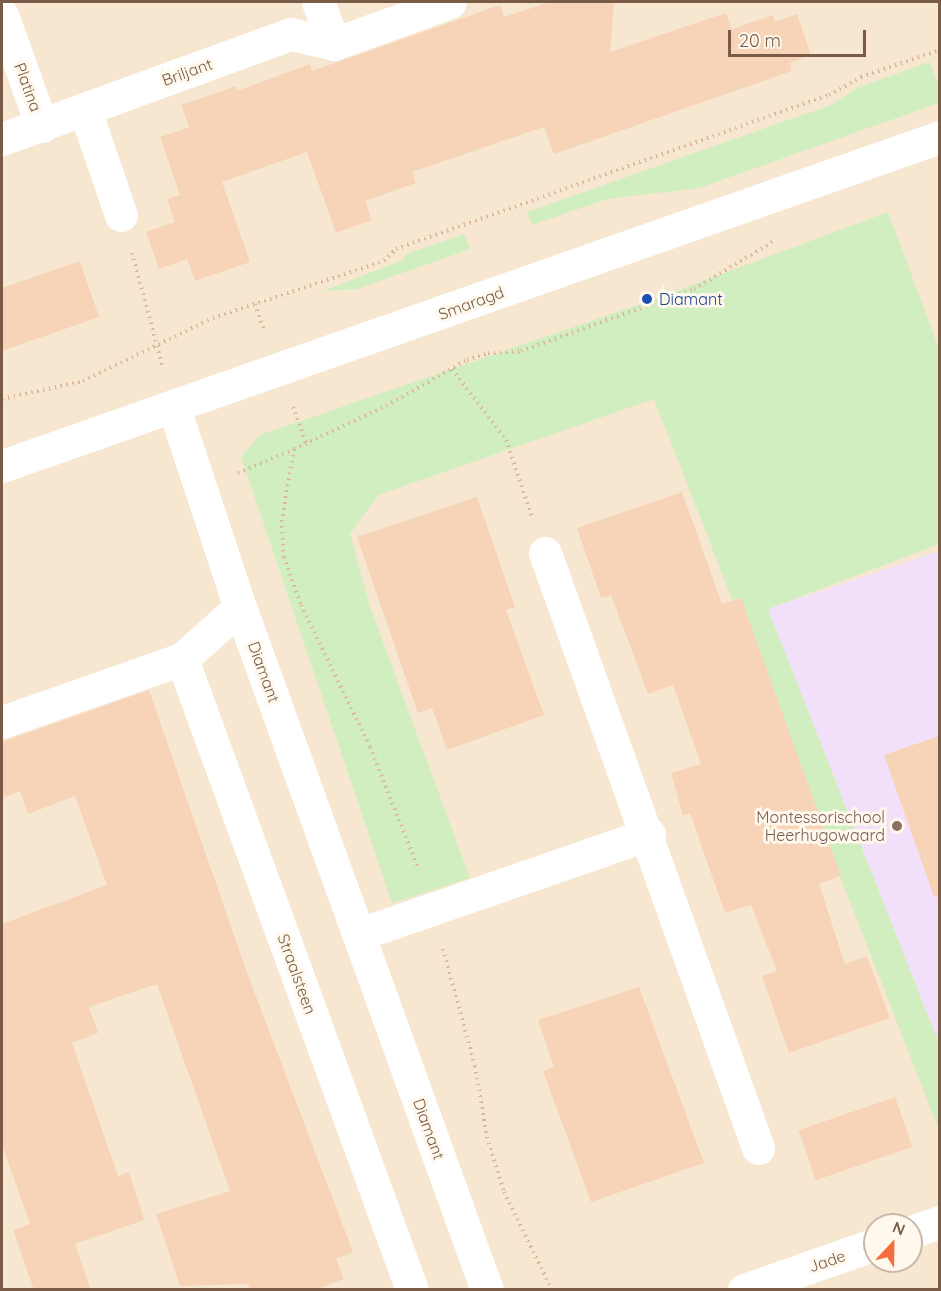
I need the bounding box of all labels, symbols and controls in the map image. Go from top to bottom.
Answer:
scale bar [731,18,869,56]
text: 20 m [739,29,781,52]
street label: Briljant [159,54,215,90]
street label: Platina [10,60,46,114]
street label: Smaragd [436,282,506,324]
place label: Diamant [659,289,723,309]
marker: Diamant [640,292,654,306]
street label: Diamant [244,639,284,705]
place label: Montessorischool Heerhugowaard [756,807,885,845]
marker: Montessorischool Heerhugowaard [890,819,904,833]
street label: Straalsteen [274,931,320,1017]
street label: Diamant [409,1096,449,1162]
north arrow [863,1213,923,1273]
text: N [890,1217,908,1240]
street label: Jade [806,1246,848,1276]

